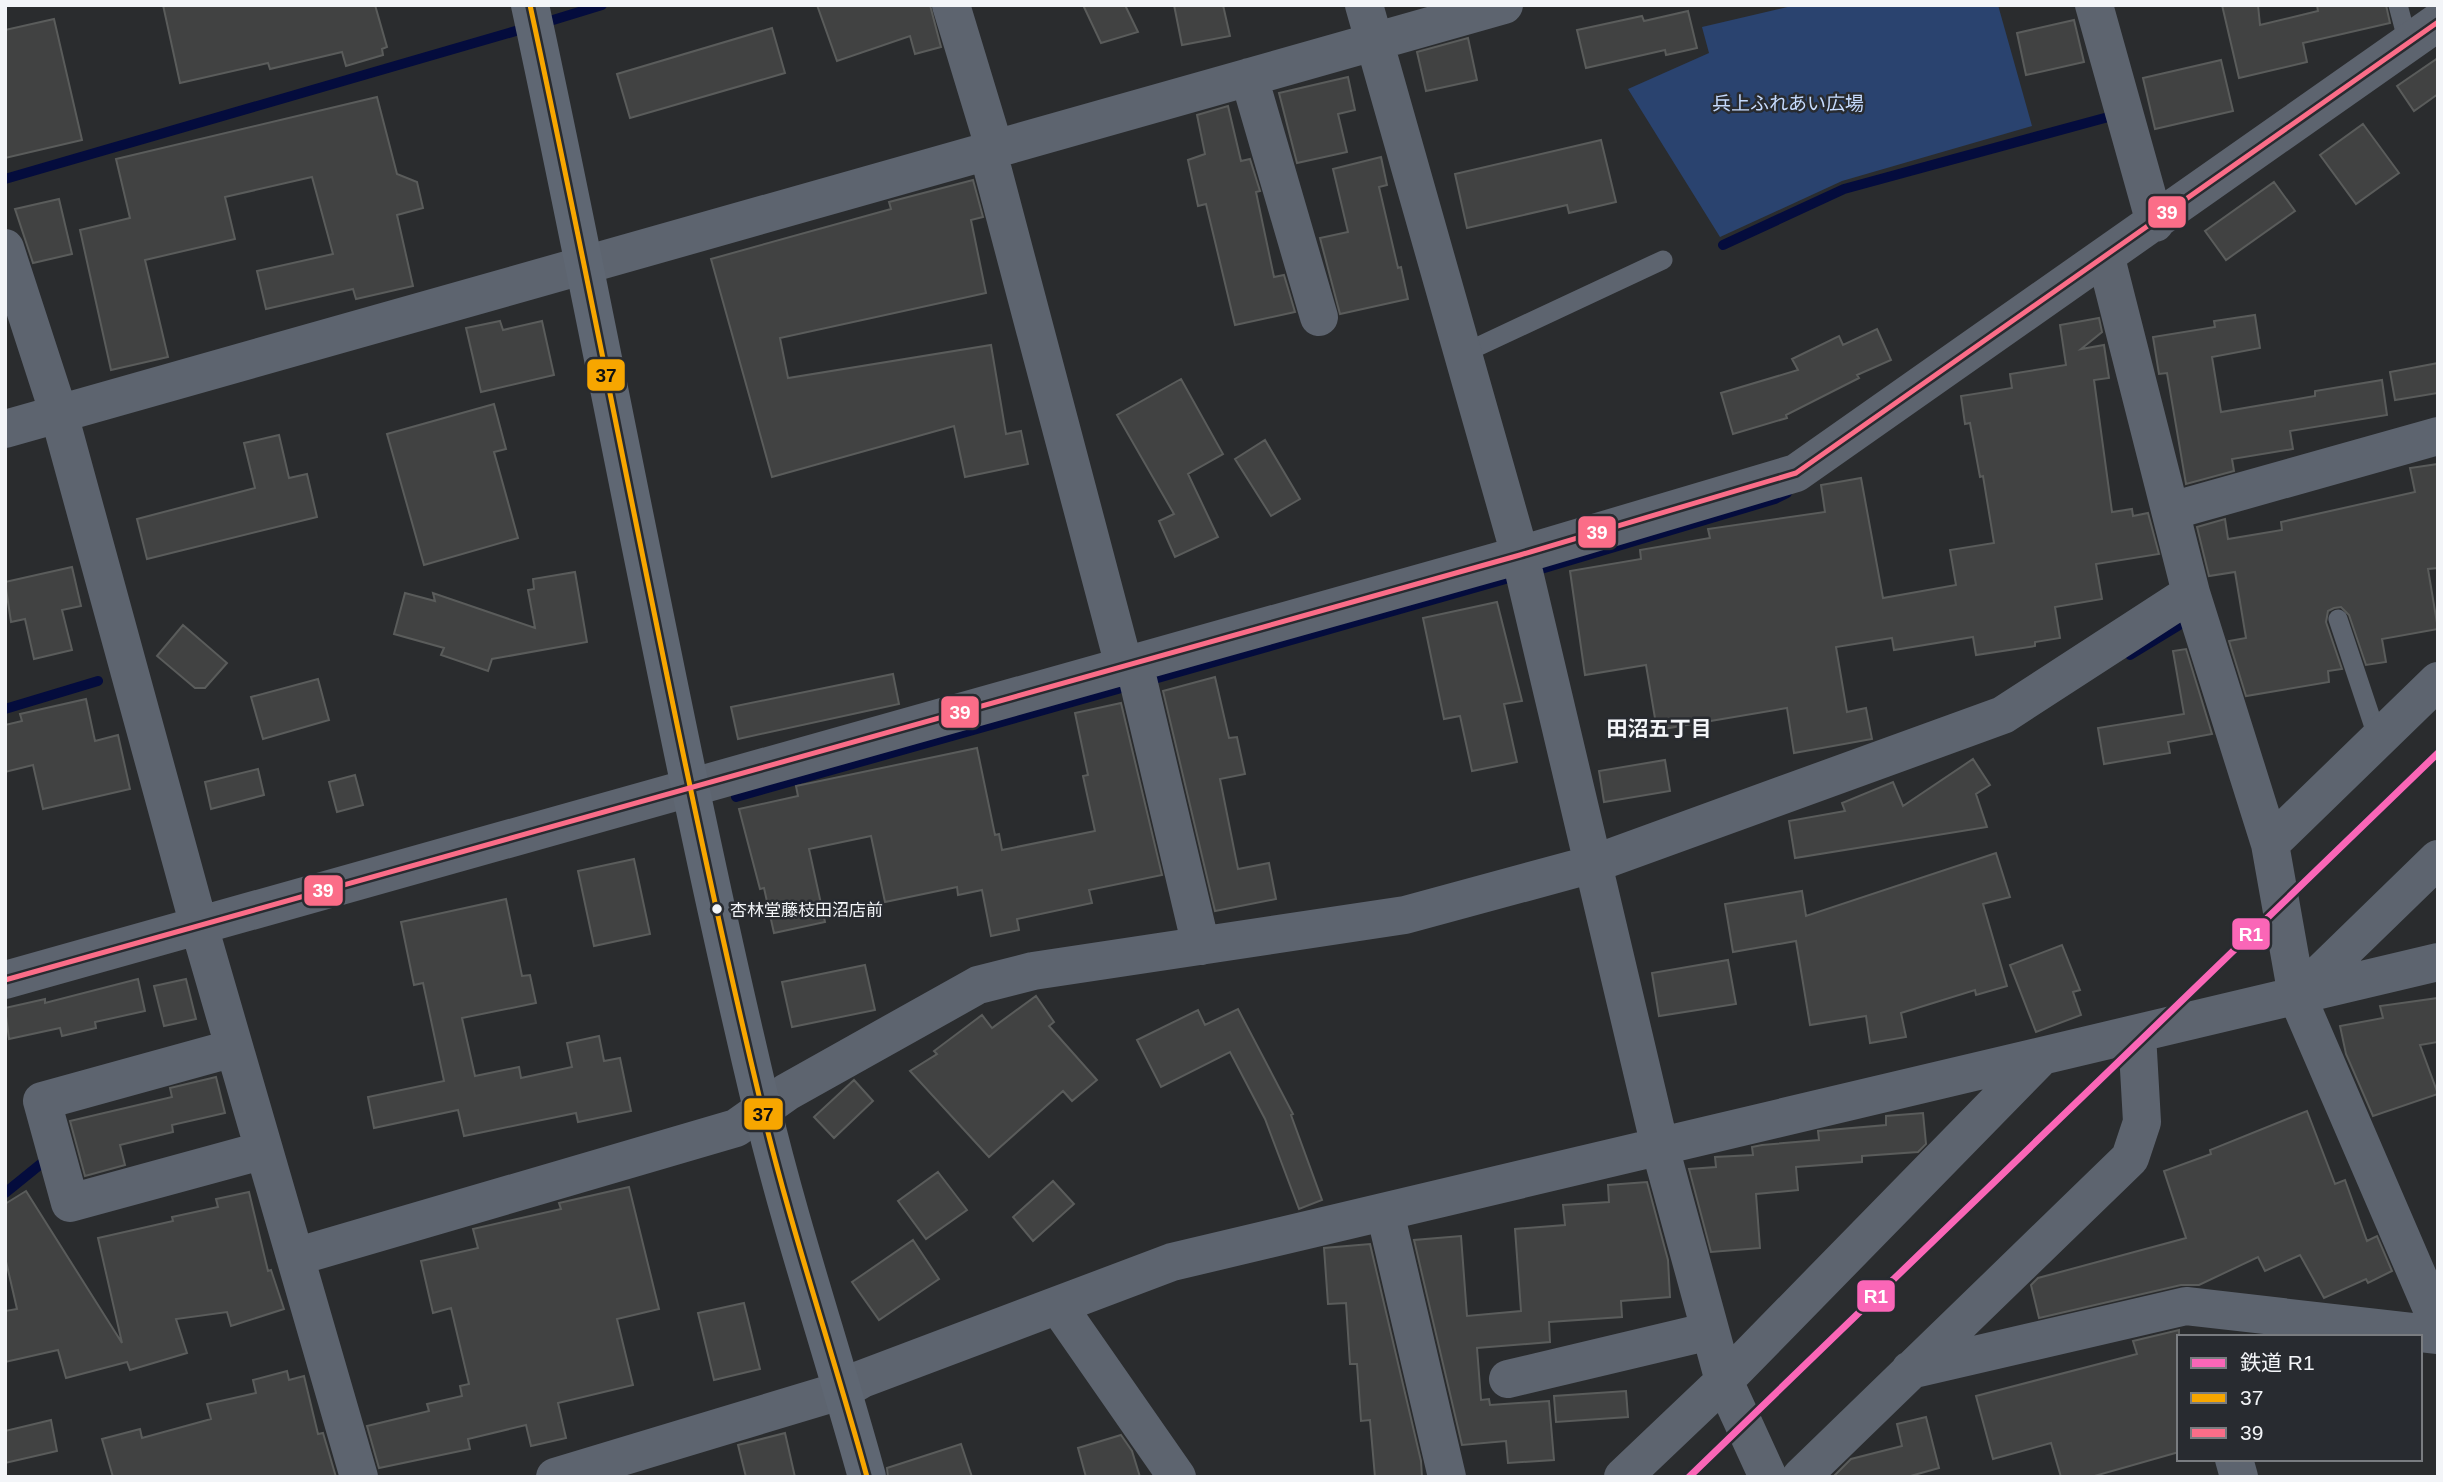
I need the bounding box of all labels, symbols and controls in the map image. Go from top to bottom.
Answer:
park label: 兵上ふれあい広場 [1712,93,1864,114]
line badge: 39 [2147,195,2187,229]
text: 39 [2156,202,2178,223]
line badge: 37 [586,358,626,392]
text: 37 [595,365,617,386]
line badge: 39 [1577,515,1617,549]
text: 39 [1586,522,1608,543]
line badge: 39 [940,695,980,729]
text: 39 [949,702,971,723]
district label: 田沼五丁目 [1607,717,1712,740]
line badge: 39 [303,874,344,907]
text: 39 [312,880,334,901]
place label: 杏林堂藤枝田沼店前 [730,901,883,920]
marker: 杏林堂藤枝田沼店前 [710,902,724,916]
line badge: R1 [2231,917,2271,951]
text: R1 [2239,924,2264,945]
line badge: 37 [743,1097,784,1131]
text: 37 [752,1104,774,1125]
line badge: R1 [1856,1279,1896,1313]
text: R1 [1864,1286,1889,1307]
legend [2177,1335,2422,1461]
text: 鉄道 R1 [2240,1351,2315,1374]
text: 37 [2240,1386,2263,1409]
text: 39 [2240,1421,2263,1444]

